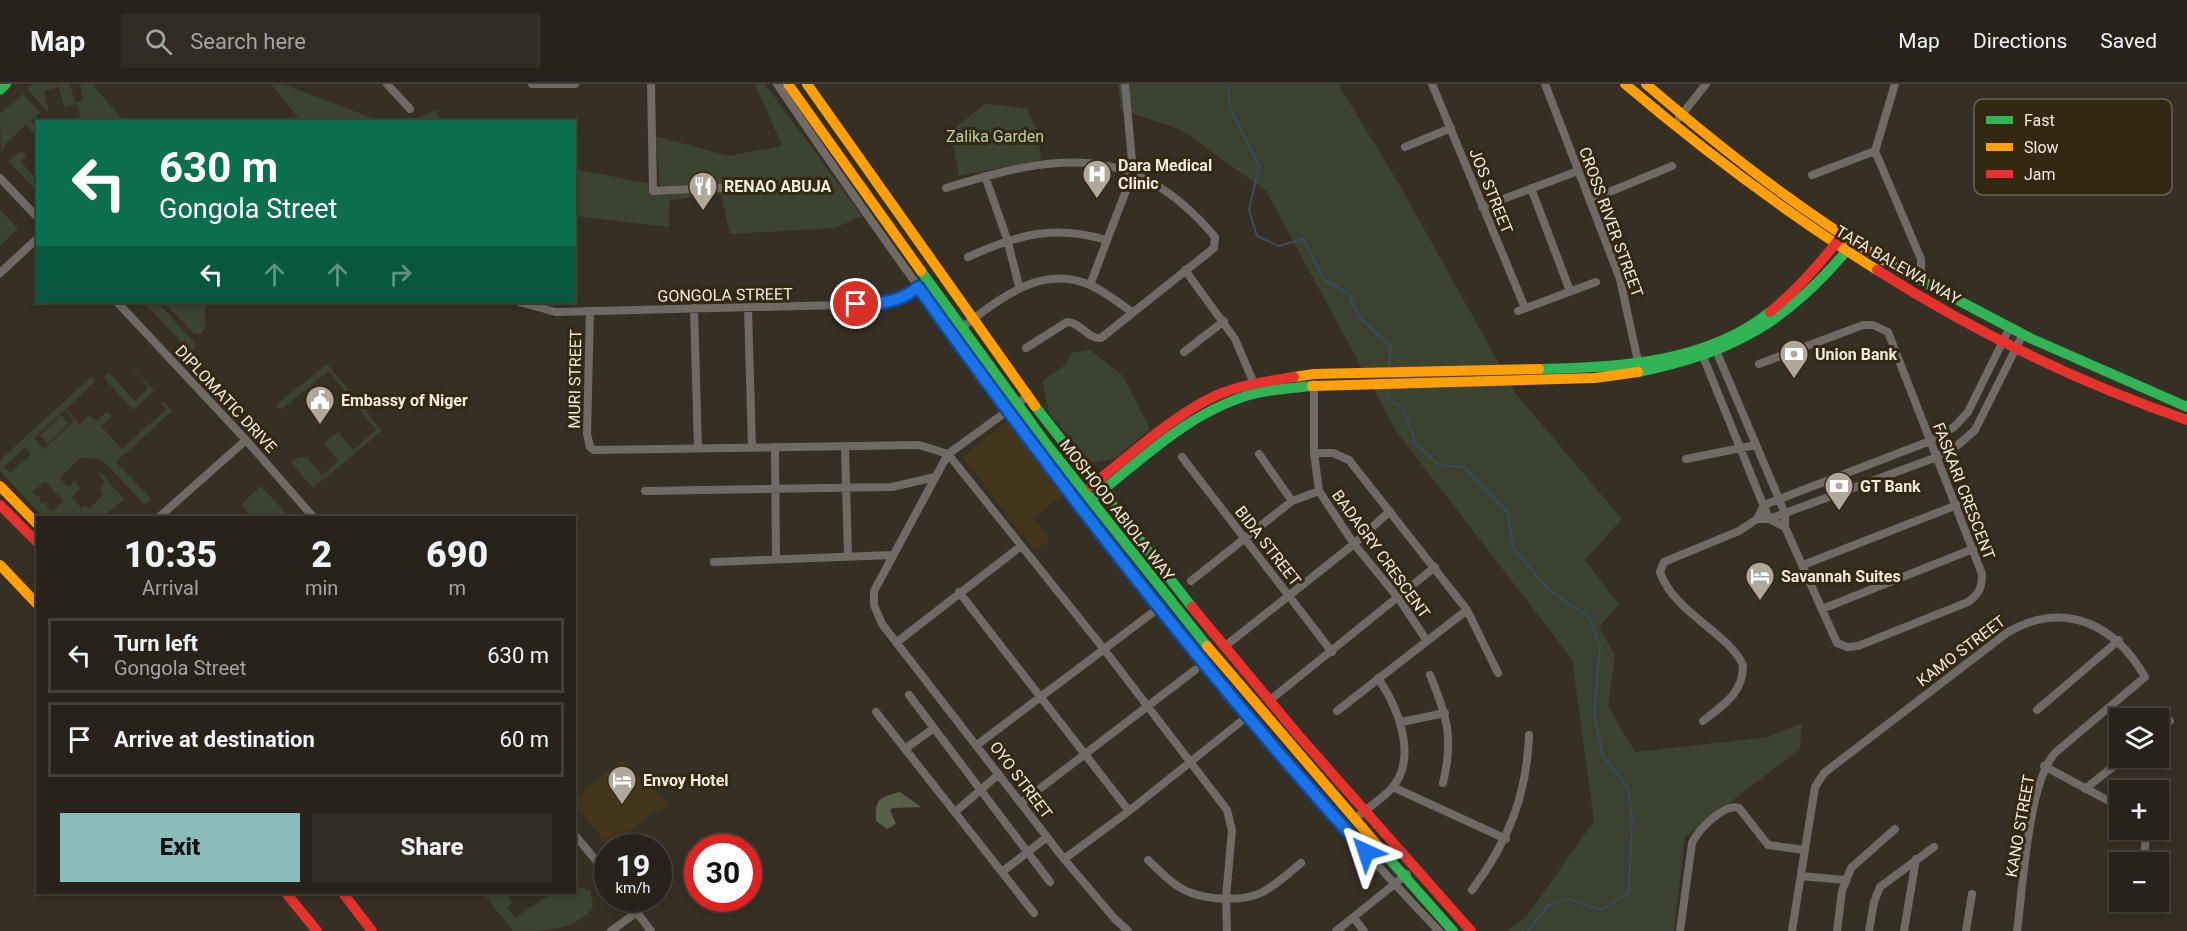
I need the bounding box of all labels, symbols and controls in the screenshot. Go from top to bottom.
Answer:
search box [121,14,541,68]
text: Map [30,25,85,58]
icon: search [142,25,175,58]
text: Search here [190,29,306,54]
text: Map [1898,29,1940,53]
text: Directions [1973,29,2067,53]
text: Saved [2100,29,2157,53]
legend [1974,99,2172,195]
text: Fast [2024,111,2055,130]
park label: Zalika Garden [946,127,1044,146]
text: Slow [2024,138,2059,157]
text: 630 m [159,143,278,192]
icon: left [60,144,138,222]
street label: CROSS RIVER STREET [1575,144,1647,300]
street label: JOS STREET [1465,146,1517,237]
place label: Dara Medical Clinic [1118,156,1212,193]
hospital icon: Dara Medical Clinic [1081,158,1113,200]
text: Jam [2024,165,2056,184]
restaurant icon: RENAO ABUJA [687,170,719,212]
place label: RENAO ABUJA [724,177,832,196]
text: Gongola Street [159,193,337,225]
street label: TAFA BALEWA WAY [1832,222,1964,309]
icon: left [195,258,228,291]
icon: ahead [258,258,291,291]
icon: ahead [321,258,354,291]
icon: right [384,258,417,291]
pin [830,278,881,329]
street label: GONGOLA STREET [657,284,793,306]
icon: arrive [839,287,872,320]
street label: MURI STREET [565,329,585,429]
bank icon: Union Bank [1778,338,1810,380]
street label: DIPLOMATIC DRIVE [171,341,281,457]
place label: Union Bank [1815,345,1897,364]
public building icon: Embassy of Niger [304,384,336,426]
place label: Embassy of Niger [341,391,468,410]
street label: FASKARI CRESCENT [1929,420,1999,563]
street label: MOSHOOD ABIOLA WAY [1056,435,1178,585]
bank icon: GT Bank [1823,470,1855,512]
place label: GT Bank [1860,477,1921,496]
street label: BADAGRY CRESCENT [1328,486,1434,622]
street label: BIDA STREET [1231,502,1305,590]
text: 10:35 [124,534,217,576]
text: 2 [311,534,332,576]
text: 690 [426,534,488,576]
hotel icon: Savannah Suites [1744,560,1776,602]
place label: Savannah Suites [1781,567,1901,586]
text: Arrival [142,576,199,600]
text: min [305,576,338,600]
text: m [448,576,466,600]
street label: KAMO STREET [1913,611,2009,691]
text: Turn left [114,631,198,656]
icon: left [63,639,96,672]
text: 630 m [487,643,549,668]
text: Gongola Street [114,656,246,680]
map controls [2109,708,2169,912]
button: layers [2109,708,2169,768]
icon: arrive [63,723,96,756]
text: Arrive at destination [114,727,315,752]
text: 60 m [500,727,549,752]
street label: OYO STREET [986,738,1056,823]
hotel icon: Envoy Hotel [606,764,638,806]
place label: Envoy Hotel [643,771,729,790]
street label: KANO STREET [2002,773,2038,879]
button: + [2109,780,2169,840]
button: Exit [60,813,300,882]
button: Share [312,813,552,882]
position arrow [1334,820,1398,884]
speed limit sign: 30 [684,834,762,912]
text: 19 [616,848,650,883]
button: − [2109,852,2169,912]
text: km/h [615,879,651,897]

